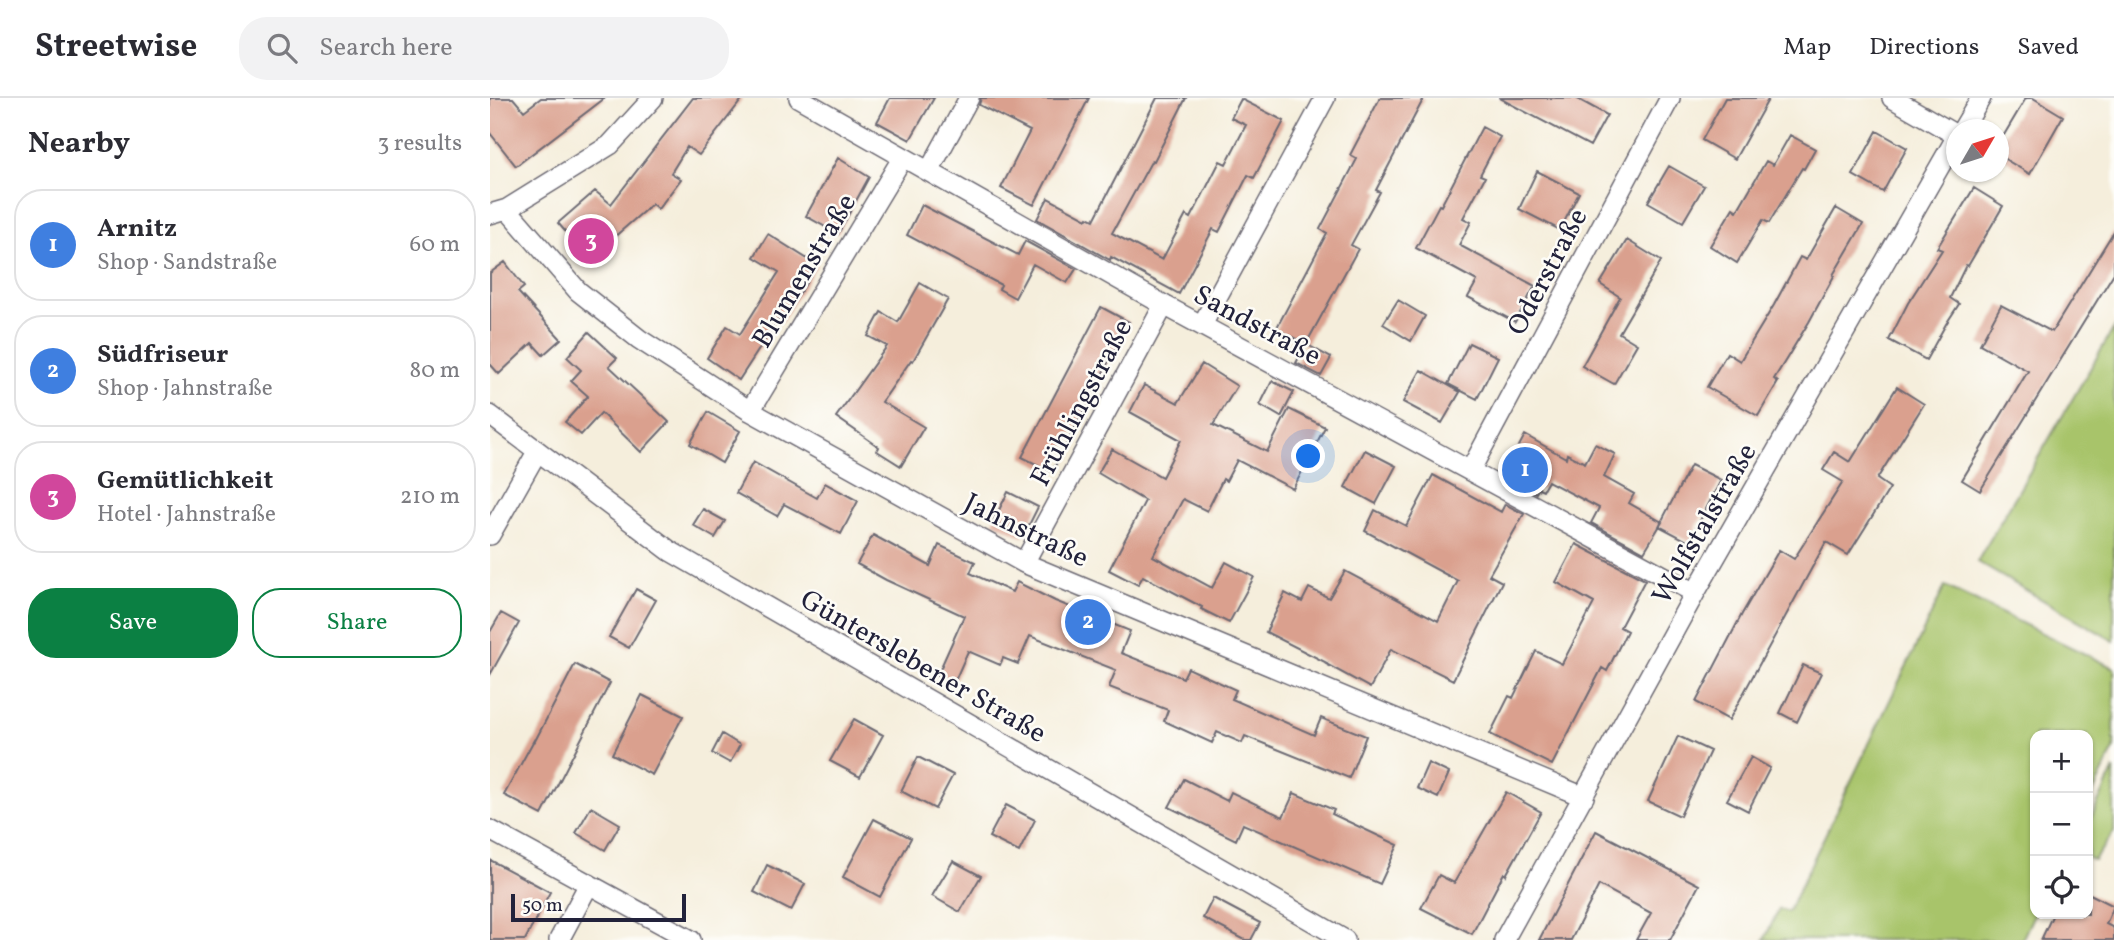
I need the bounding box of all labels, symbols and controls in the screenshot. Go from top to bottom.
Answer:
search box [239,17,729,80]
text: Streetwise [35,25,197,71]
icon: search [263,29,301,67]
text: Search here [319,30,453,66]
text: Map [1783,31,1831,65]
text: Directions [1869,31,1979,65]
text: Saved [2017,31,2079,65]
north arrow [1946,119,2009,182]
text: Nearby [28,123,130,165]
text: 3 results [377,128,462,160]
street label: Blumenstraße [744,187,867,356]
street label: Oderstraße [1498,202,1598,343]
text: Arnitz [97,211,177,247]
pin: 3 [568,215,614,267]
text: 1 [48,229,58,261]
text: 60 m [410,229,460,261]
text: Shop · Sandstraße [97,247,277,279]
street label: Sandstraße [1186,276,1328,376]
street label: Frühlingstraße [1022,313,1143,494]
text: Südfriseur [97,337,228,373]
text: 2 [47,355,59,387]
text: 80 m [410,355,460,387]
text: Shop · Jahnstraße [97,373,273,405]
street label: Wolfstalstraße [1643,437,1767,612]
your location [1291,439,1325,473]
pin: 1 [1502,444,1548,496]
text: Gemütlichkeit [97,463,273,499]
text: 3 [47,481,59,513]
text: 210 m [400,481,460,513]
street label: Jahnstraße [957,484,1095,578]
text: Hotel · Jahnstraße [97,499,276,531]
street label: Günterslebener Straße [793,581,1053,754]
button: Save [28,588,238,658]
button: Share [252,588,462,658]
pin: 2 [1065,596,1111,648]
map controls [2030,730,2093,919]
button: + [2030,730,2093,793]
button: − [2030,793,2093,856]
button: locate [2030,856,2093,919]
scale bar [511,891,686,923]
text: 50 m [522,893,563,919]

